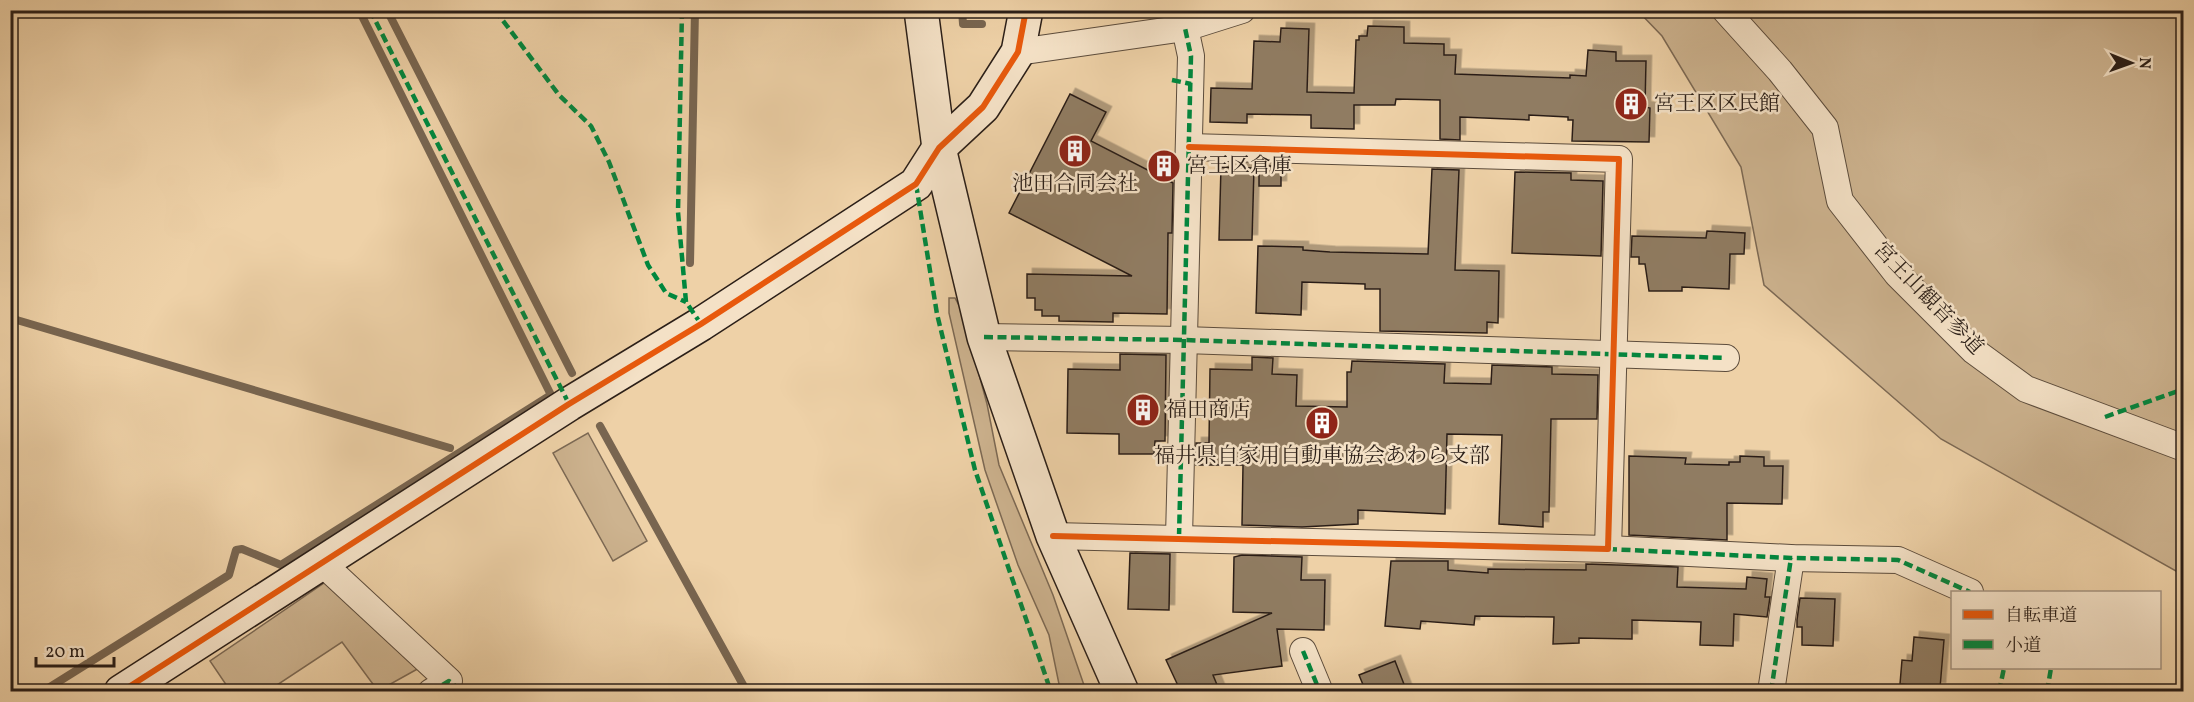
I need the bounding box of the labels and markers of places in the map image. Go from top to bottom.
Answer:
building icon: 宮王区区民館 [1613,86,1649,122]
place label: 宮王区区民館 [1654,90,1780,119]
building icon: 池田合同会社 [1057,133,1093,169]
building icon: 宮王区倉庫 [1146,148,1182,184]
place label: 宮王区倉庫 [1187,152,1292,181]
place label: 池田合同会社 [1012,170,1138,199]
building icon: 福田商店 [1125,392,1161,428]
place label: 福田商店 [1166,396,1250,425]
building icon: 福井県自家用自動車協会あわら支部 [1304,405,1340,441]
place label: 福井県自家用自動車協会あわら支部 [1154,442,1490,471]

